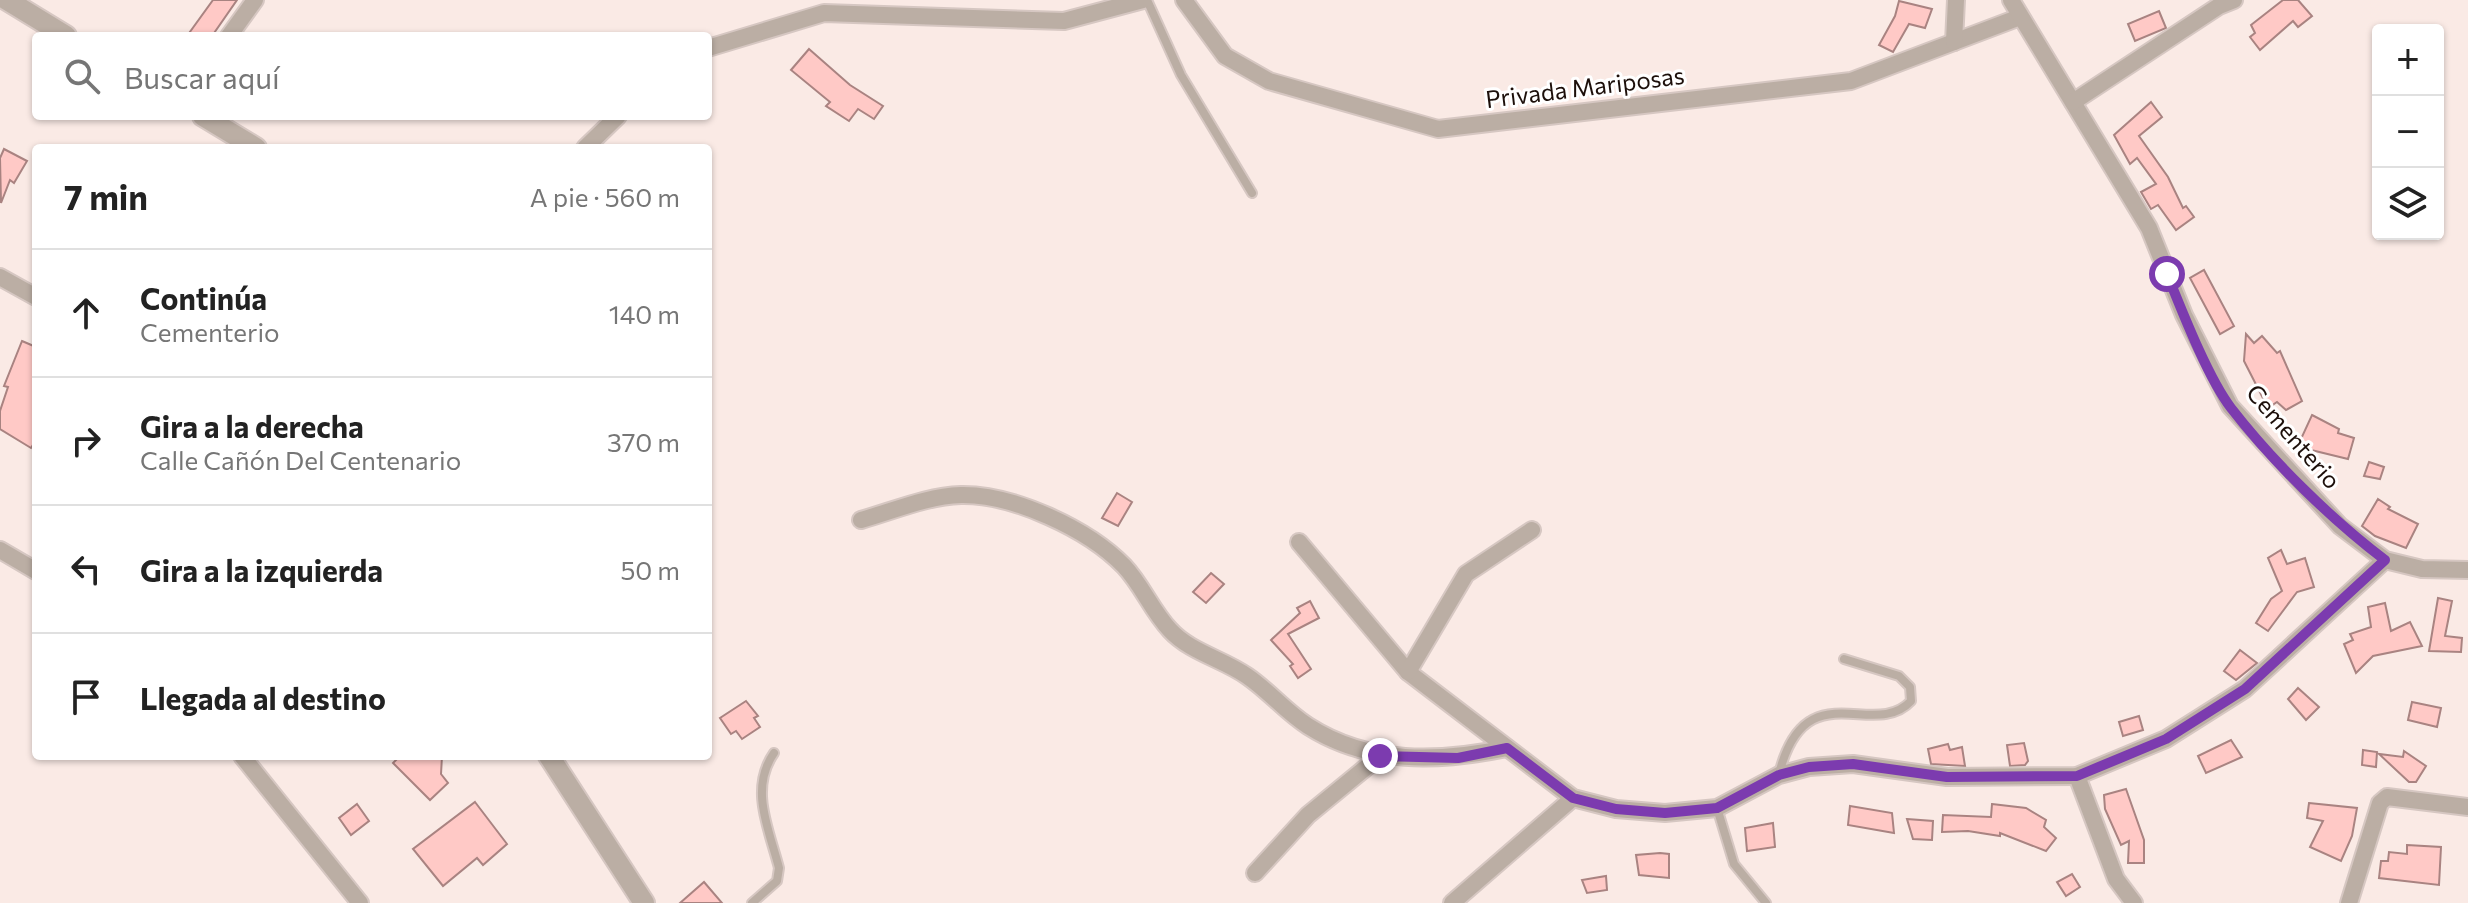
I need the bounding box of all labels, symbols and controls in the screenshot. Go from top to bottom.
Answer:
map controls [2372,24,2444,240]
button: + [2372,24,2444,96]
search box [32,32,712,120]
icon: search [60,54,104,98]
text: Buscar aquí [124,58,280,95]
street label: Privada Mariposas [1484,60,1686,113]
button: − [2372,96,2444,168]
button: layers [2372,168,2444,240]
text: 7 min [64,175,148,217]
text: A pie · 560 m [530,181,680,212]
route start [2149,256,2185,292]
text: Continúa [140,279,267,316]
icon: ahead [64,291,108,335]
text: 140 m [609,298,680,329]
text: Cementerio [140,316,280,347]
street label: Cementerio [2241,378,2347,494]
text: Gira a la derecha [140,407,364,444]
icon: right [64,419,108,463]
text: 370 m [607,426,680,457]
text: Calle Cañón Del Centenario [140,444,461,475]
icon: left [64,547,108,591]
text: Gira a la izquierda [140,551,383,588]
text: 50 m [620,554,680,585]
icon: arrive [64,675,108,719]
text: Llegada al destino [140,679,386,716]
route end [1362,738,1398,774]

